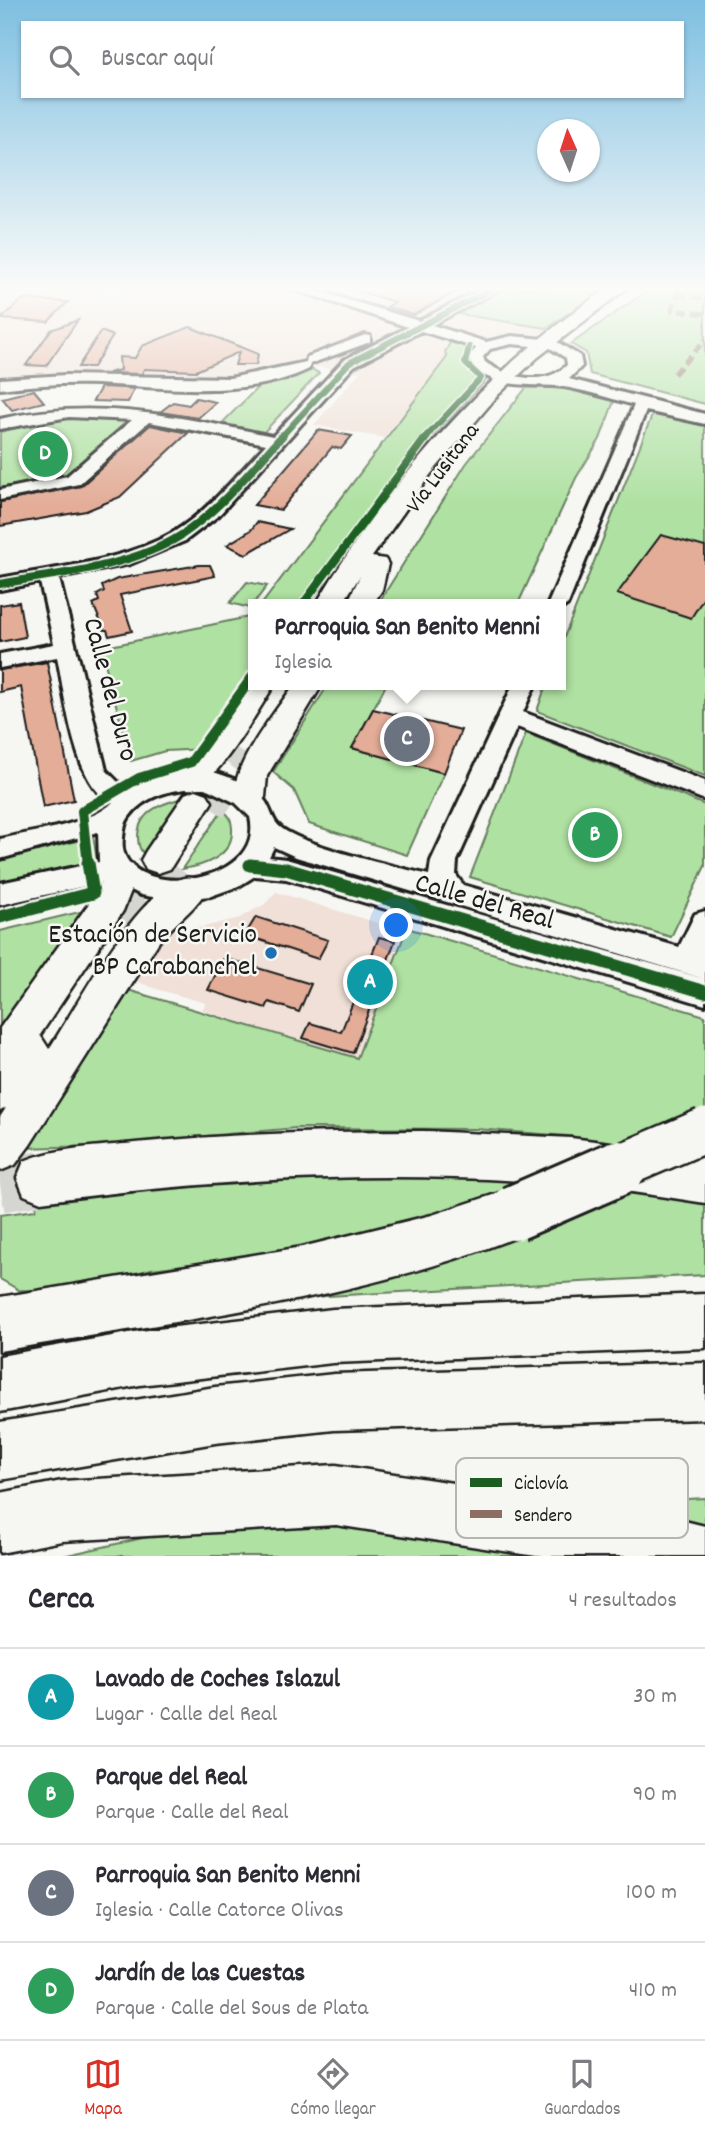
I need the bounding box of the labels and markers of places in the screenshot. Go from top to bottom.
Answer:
pin: D [22,428,68,480]
pin: C [384,713,430,765]
pin: B [572,809,618,861]
place label: Estación de Servicio BP Carabanchel [48,917,257,989]
marker: Estación de Servicio BP Carabanchel [263,945,279,961]
pin: A [347,956,393,1008]

